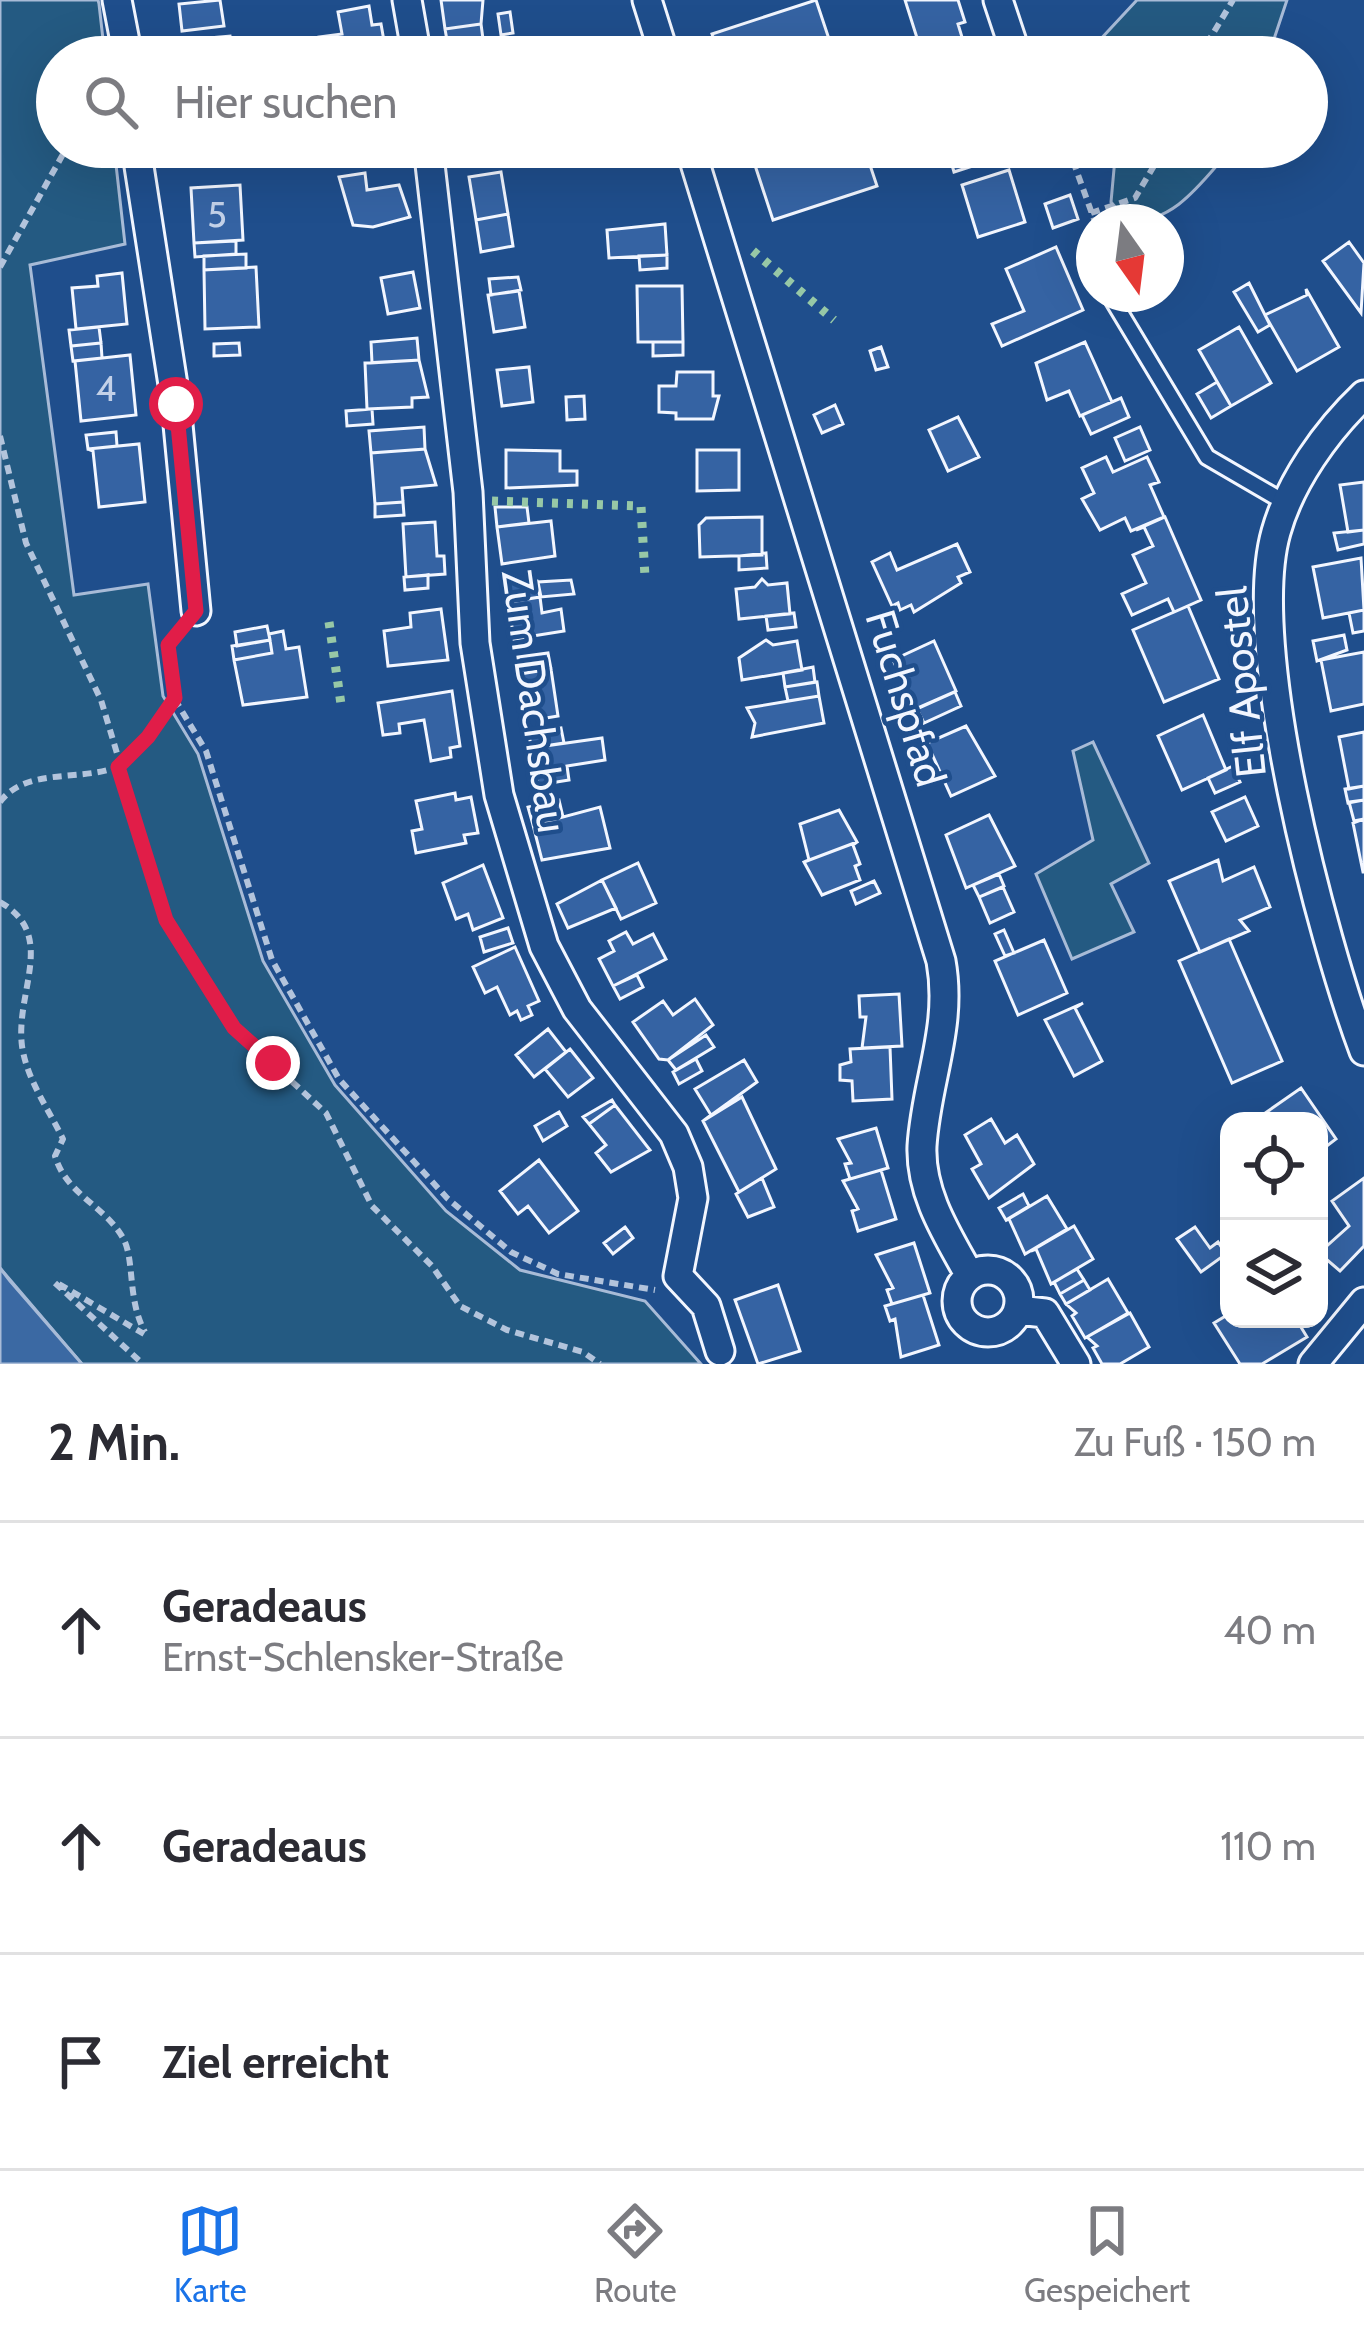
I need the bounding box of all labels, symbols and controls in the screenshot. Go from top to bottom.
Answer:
search box [36,36,1328,168]
icon: search [78,69,144,135]
text: Hier suchen [174,75,398,129]
house number: 5 [207,192,227,236]
north arrow [1076,204,1184,312]
house number: 4 [96,366,116,410]
route start [149,377,203,431]
street label: Zum Dachsbau [491,566,579,836]
street label: Elf Apostel [1205,584,1277,780]
street label: Fuchspfad [855,603,957,793]
route end [246,1036,300,1090]
map controls [1220,1112,1328,1328]
button: locate [1220,1112,1328,1220]
button: layers [1220,1220,1328,1328]
text: 2 Min. [48,1411,180,1473]
text: Zu Fuß · 150 m [1074,1418,1316,1466]
text: Geradeaus [162,1579,367,1633]
icon: ahead [48,1597,114,1663]
text: 40 m [1223,1606,1316,1654]
text: Ernst-Schlensker-Straße [162,1633,564,1681]
icon: ahead [48,1813,114,1879]
text: Geradeaus [162,1819,367,1873]
text: 110 m [1220,1822,1316,1870]
icon: arrive [48,2029,114,2095]
text: Ziel erreicht [162,2035,389,2089]
tab: Karte [174,2198,247,2310]
tab: Route [594,2198,677,2310]
tab: Gespeichert [1024,2198,1190,2310]

